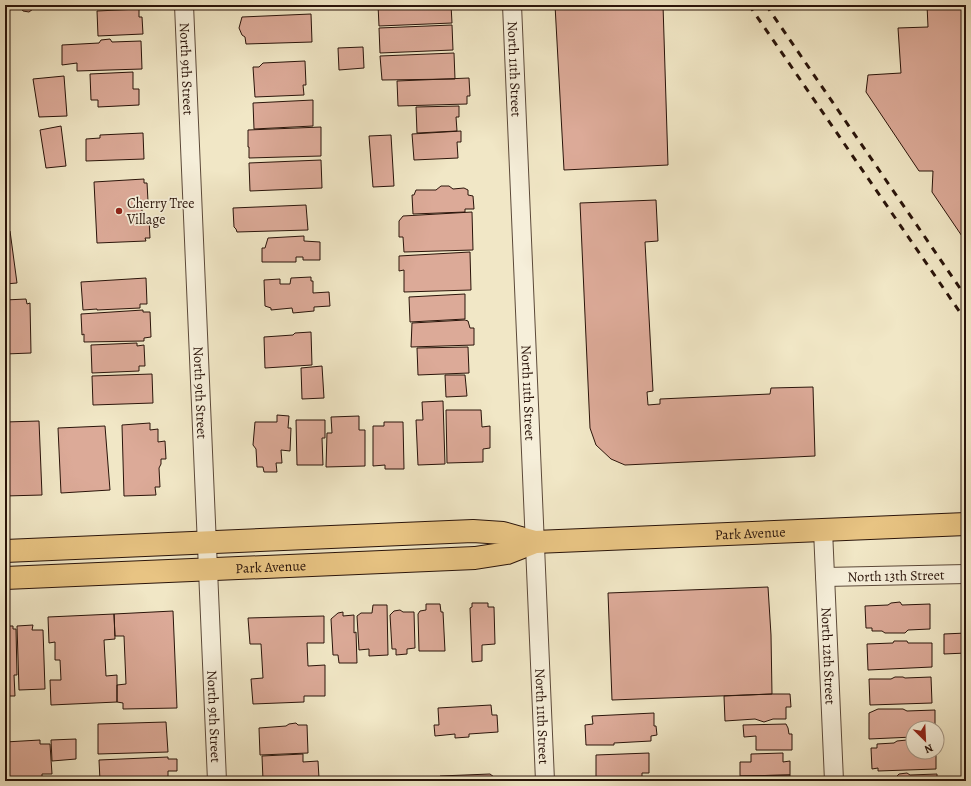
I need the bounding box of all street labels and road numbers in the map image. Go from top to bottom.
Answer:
street label: North 11th Street [503,21,526,118]
street label: North 9th Street [175,22,198,116]
street label: North 11th Street [517,344,540,441]
street label: North 9th Street [189,346,212,440]
street label: Park Avenue [714,522,786,544]
street label: Park Avenue [235,556,307,578]
street label: North 13th Street [847,565,945,586]
street label: North 12th Street [817,607,840,706]
street label: North 11th Street [531,668,554,765]
street label: North 9th Street [203,670,226,763]

